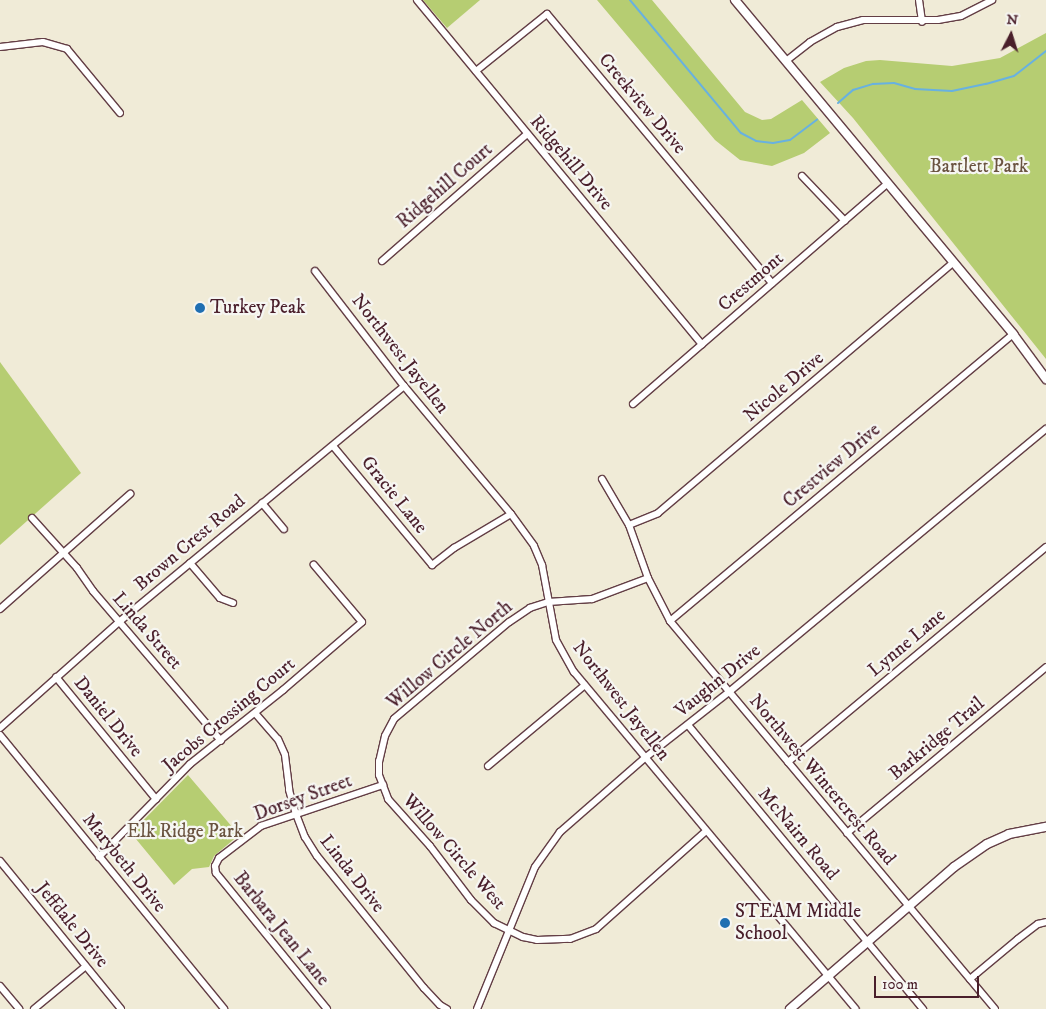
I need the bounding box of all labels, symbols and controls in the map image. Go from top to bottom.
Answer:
north arrow [986,10,1036,60]
text: N [1006,11,1019,30]
street label: Creekview Drive [593,49,691,159]
street label: Ridgehill Drive [525,111,617,215]
street label: Ridgehill Court [393,138,497,234]
park label: Bartlett Park [930,156,1028,178]
street label: Crestmont [714,247,788,317]
street label: Northwest Jayellen [346,290,454,418]
place label: Turkey Peak [210,297,305,319]
marker: Turkey Peak [194,302,206,314]
street label: Nicole Drive [739,347,829,427]
street label: Crestview Drive [779,419,885,513]
street label: Gracie Lane [356,452,432,538]
street label: Brown Crest Road [130,490,250,596]
street label: Linda Street [107,588,187,674]
street label: Willow Circle North [383,596,517,714]
street label: Lynne Lane [864,604,950,682]
street label: Northwest Jayellen [567,637,675,765]
street label: Vaughn Drive [671,640,765,722]
street label: Jacobs Crossing Court [158,653,300,777]
street label: Daniel Drive [69,672,147,762]
street label: Northwest Wintercrest Road [744,690,900,870]
street label: Barkridge Trail [885,693,989,785]
street label: Dorsey Street [251,770,355,826]
street label: McNairn Road [753,783,843,885]
street label: Willow Circle West [397,789,511,915]
street label: Marybeth Drive [77,809,171,917]
park label: Elk Ridge Park [127,821,243,843]
street label: Linda Drive [315,831,389,917]
street label: Barbara Jean Lane [228,867,334,991]
street label: Jeffdale Drive [31,878,113,972]
place label: STEAM Middle School [735,901,861,945]
marker: STEAM Middle School [719,917,731,929]
scale bar [876,966,981,998]
text: 100 m [882,975,918,994]

